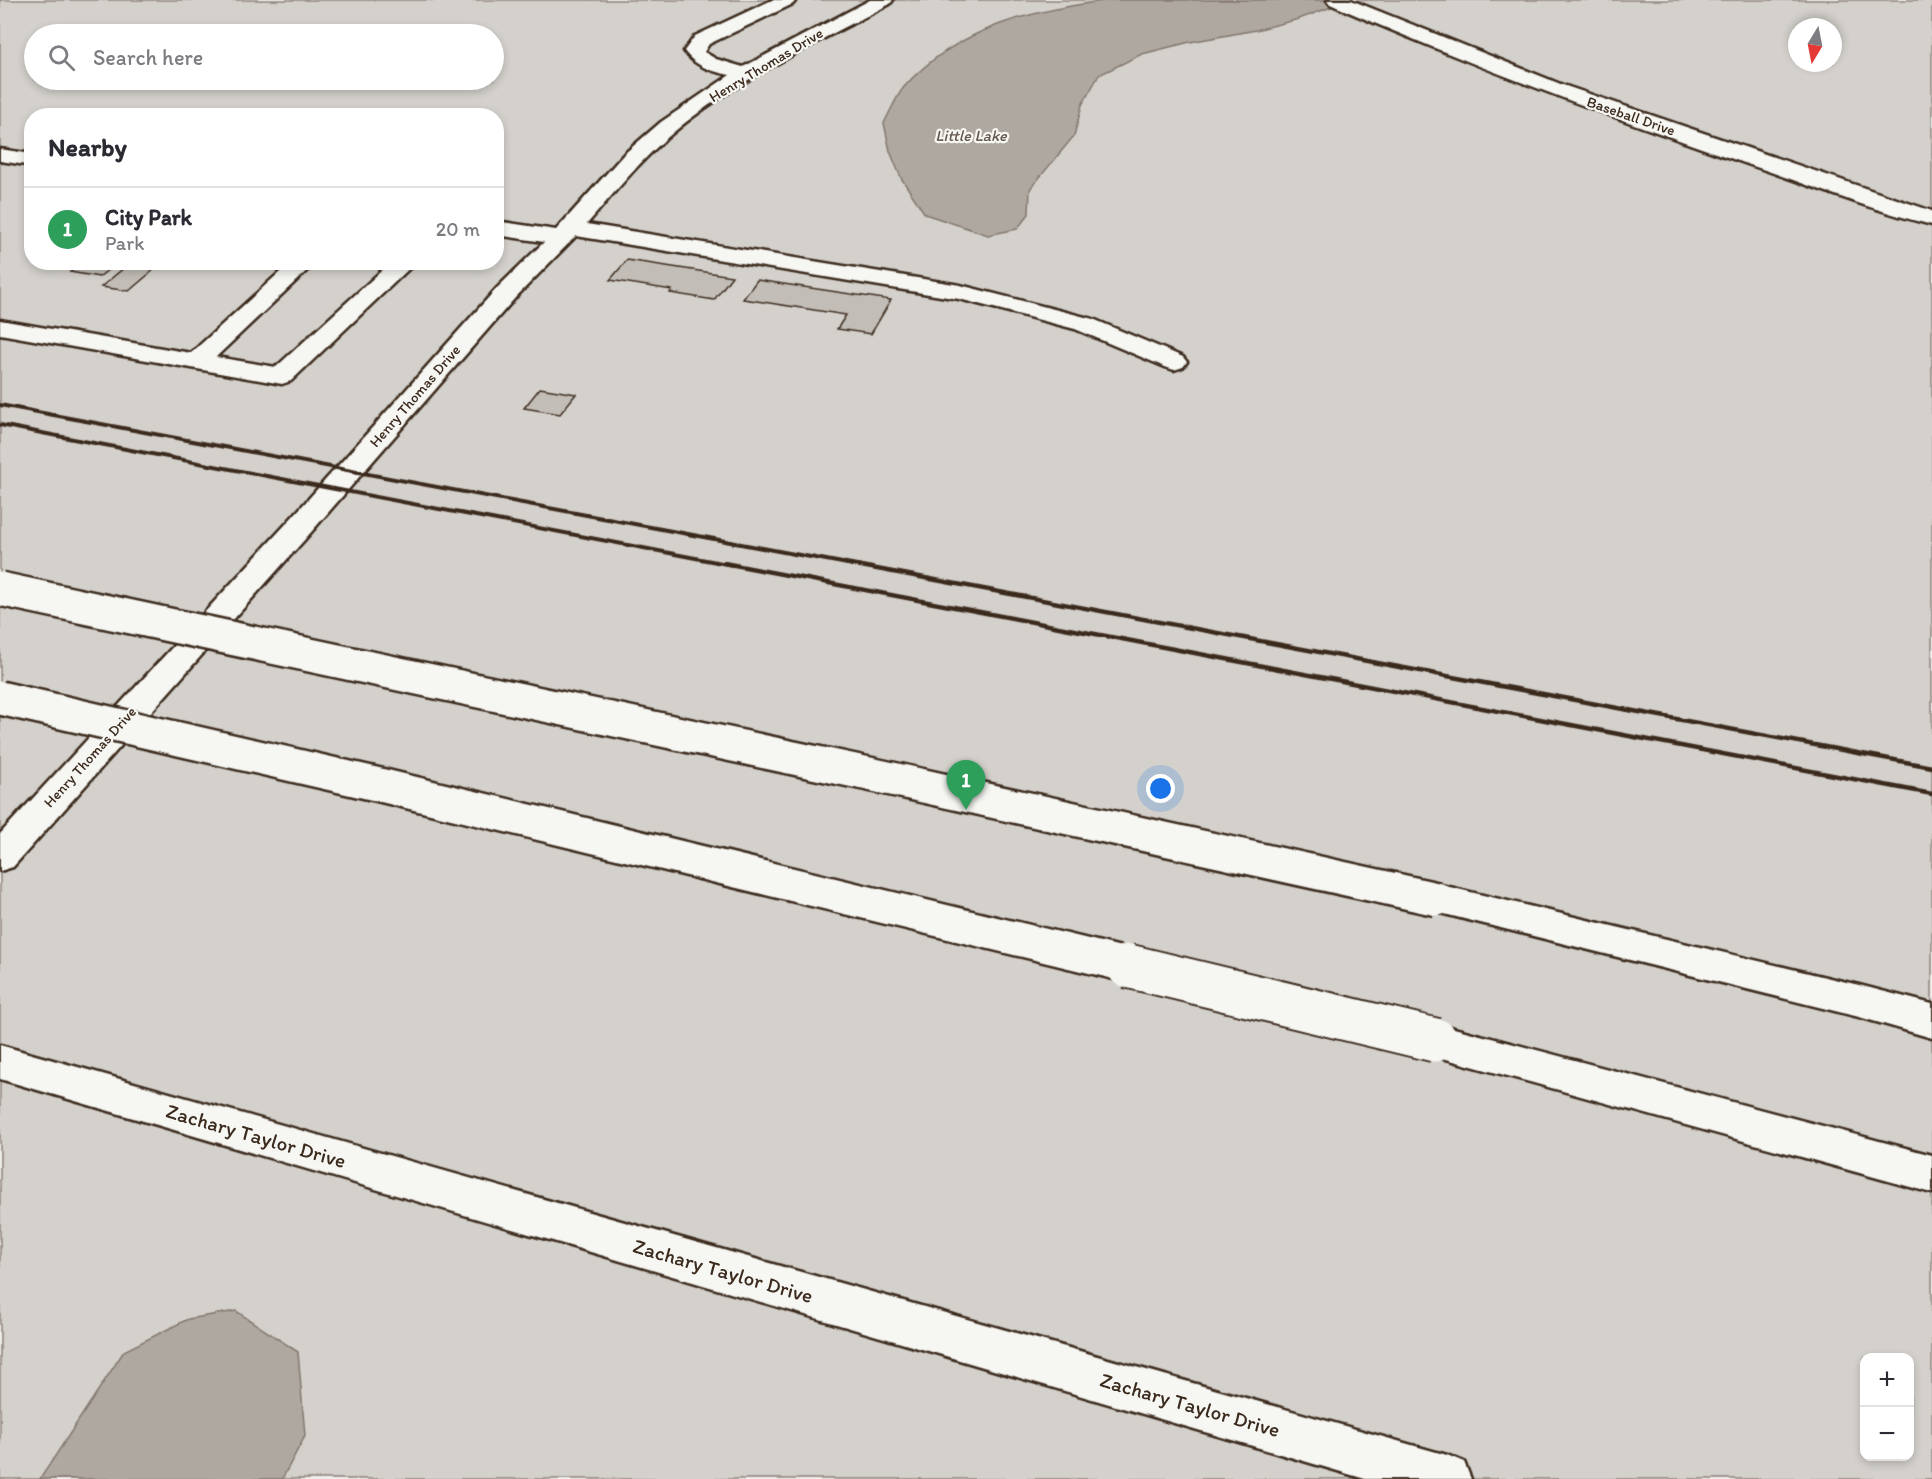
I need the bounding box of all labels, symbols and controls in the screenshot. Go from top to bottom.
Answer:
north arrow [1788,18,1842,72]
search box [24,24,504,90]
street label: Henry Thomas Drive [706,24,826,106]
icon: search [45,41,78,74]
text: Search here [93,44,203,71]
street label: Baseball Drive [1584,92,1678,140]
water label: Little Lake [935,126,1008,145]
text: Nearby [48,131,127,163]
text: City Park [105,204,192,231]
text: 1 [63,217,72,241]
text: 20 m [436,217,480,241]
text: Park [105,231,144,255]
street label: Henry Thomas Drive [366,341,464,451]
street label: Henry Thomas Drive [40,703,140,811]
pin: 1 [946,760,986,810]
your location [1146,774,1175,803]
street label: Zachary Taylor Drive [163,1098,349,1173]
street label: Zachary Taylor Drive [630,1233,816,1308]
map controls [1860,1353,1914,1461]
button: + [1860,1353,1914,1407]
street label: Zachary Taylor Drive [1097,1367,1283,1442]
button: − [1860,1407,1914,1461]

